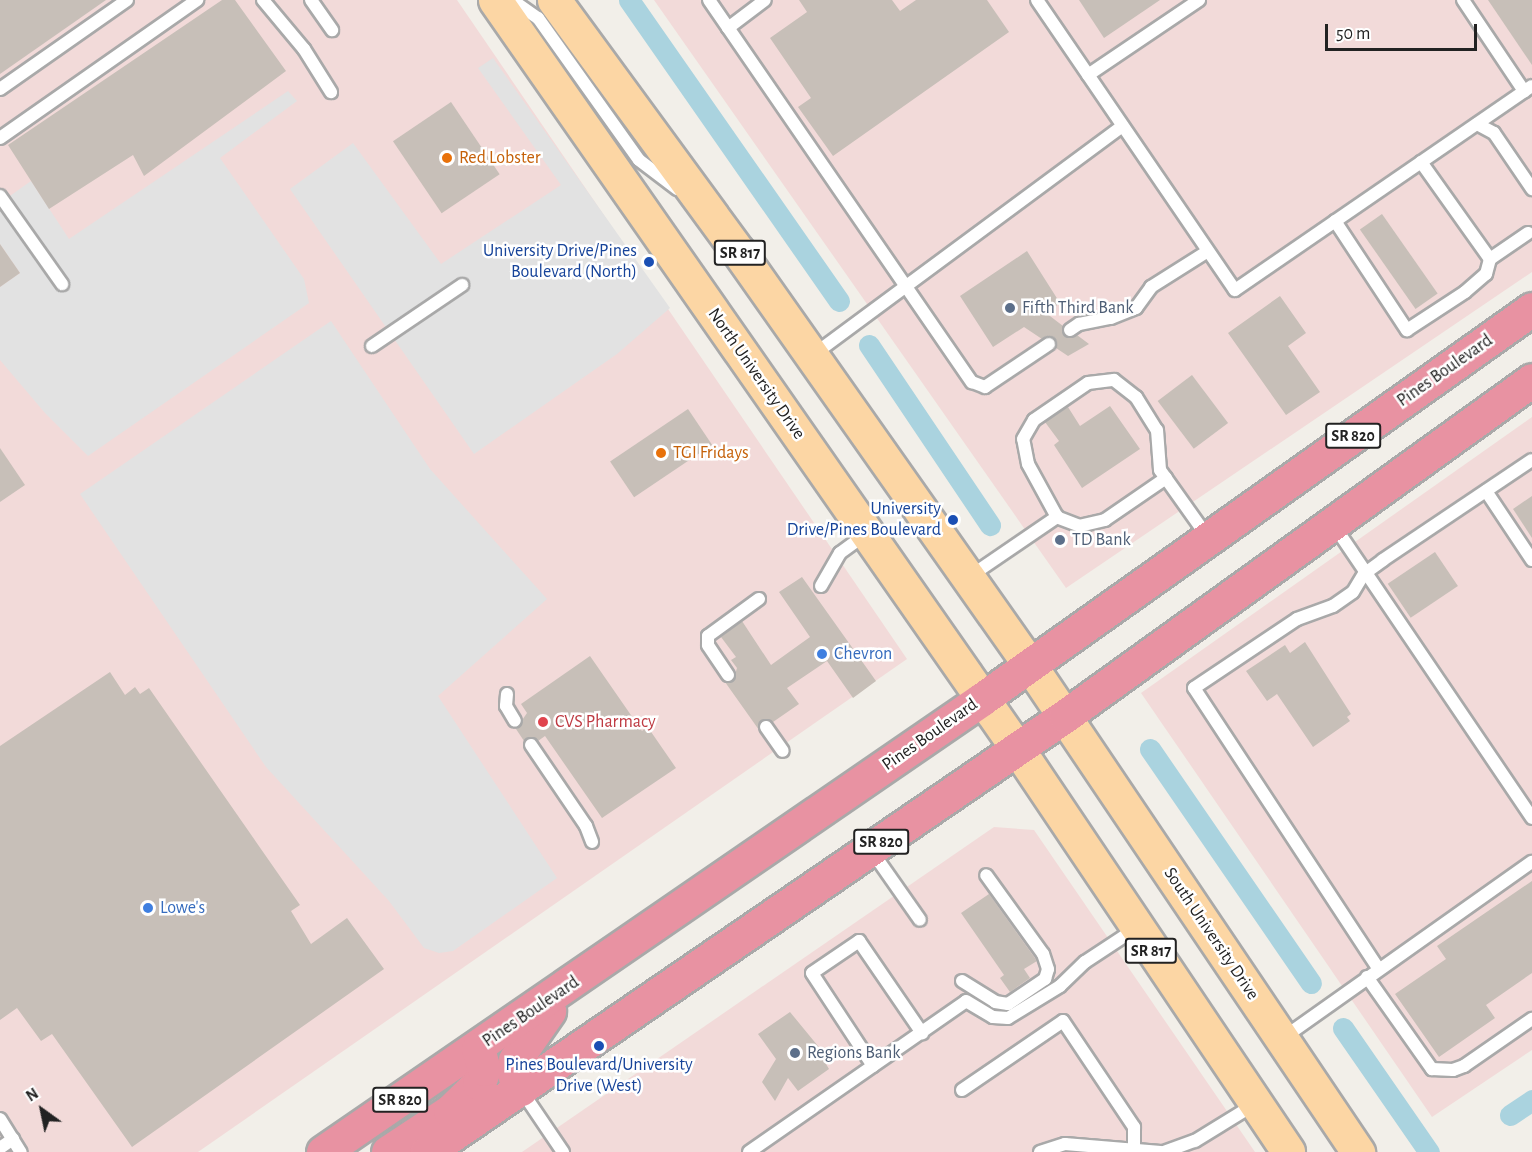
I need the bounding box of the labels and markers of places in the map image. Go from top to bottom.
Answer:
place label: Red Lobster [459,147,541,169]
marker: Red Lobster [440,151,454,165]
place label: University Drive/Pines Boulevard (North) [483,241,637,284]
marker: University Drive/Pines Boulevard (North) [642,255,656,269]
place label: Fifth Third Bank [1022,297,1134,319]
marker: Fifth Third Bank [1003,301,1017,315]
place label: TGI Fridays [673,442,749,464]
marker: TGI Fridays [654,446,668,460]
place label: University Drive/Pines Boulevard [787,499,941,542]
marker: University Drive/Pines Boulevard [946,513,960,527]
place label: TD Bank [1072,529,1131,551]
marker: TD Bank [1053,533,1067,547]
place label: Chevron [834,643,892,665]
marker: Chevron [815,647,829,661]
place label: CVS Pharmacy [555,711,656,733]
marker: CVS Pharmacy [536,715,550,729]
place label: Lowe's [160,897,205,919]
marker: Lowe's [141,901,155,915]
marker: Pines Boulevard/University Drive (West) [592,1039,606,1053]
place label: Regions Bank [807,1042,900,1064]
marker: Regions Bank [788,1046,802,1060]
place label: Pines Boulevard/University Drive (West) [505,1055,693,1098]

